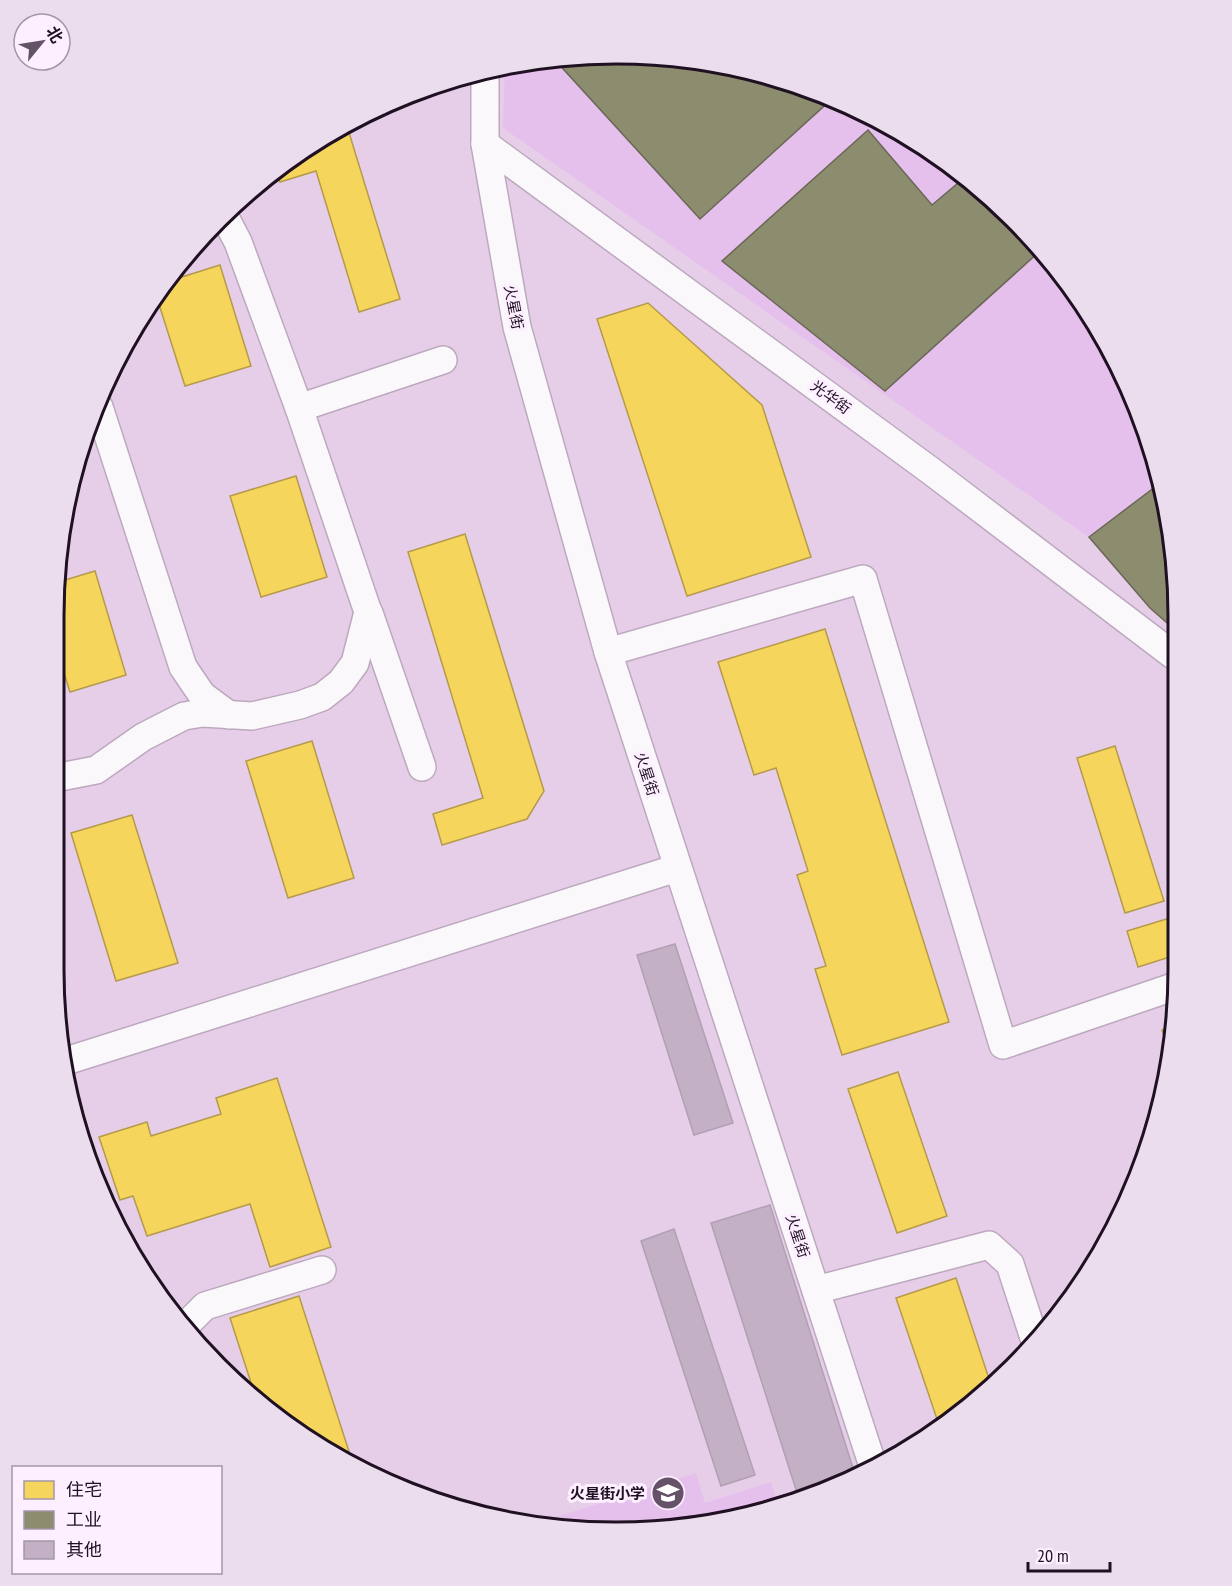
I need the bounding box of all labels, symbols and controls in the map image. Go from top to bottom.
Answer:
north arrow [12,12,72,72]
text: 北 [42,23,68,46]
street label: 火星街 [500,283,528,331]
street label: 光华街 [807,376,855,418]
street label: 火星街 [631,750,663,798]
street label: 火星街 [782,1212,814,1260]
legend [12,1466,222,1574]
school or university icon: 火星街小学 [650,1475,686,1511]
text: 住宅 [66,1478,102,1501]
place label: 火星街小学 [570,1484,645,1503]
text: 工业 [66,1508,102,1531]
scale bar [1028,1535,1110,1573]
text: 其他 [66,1538,102,1561]
text: 20 m [1037,1544,1069,1567]

